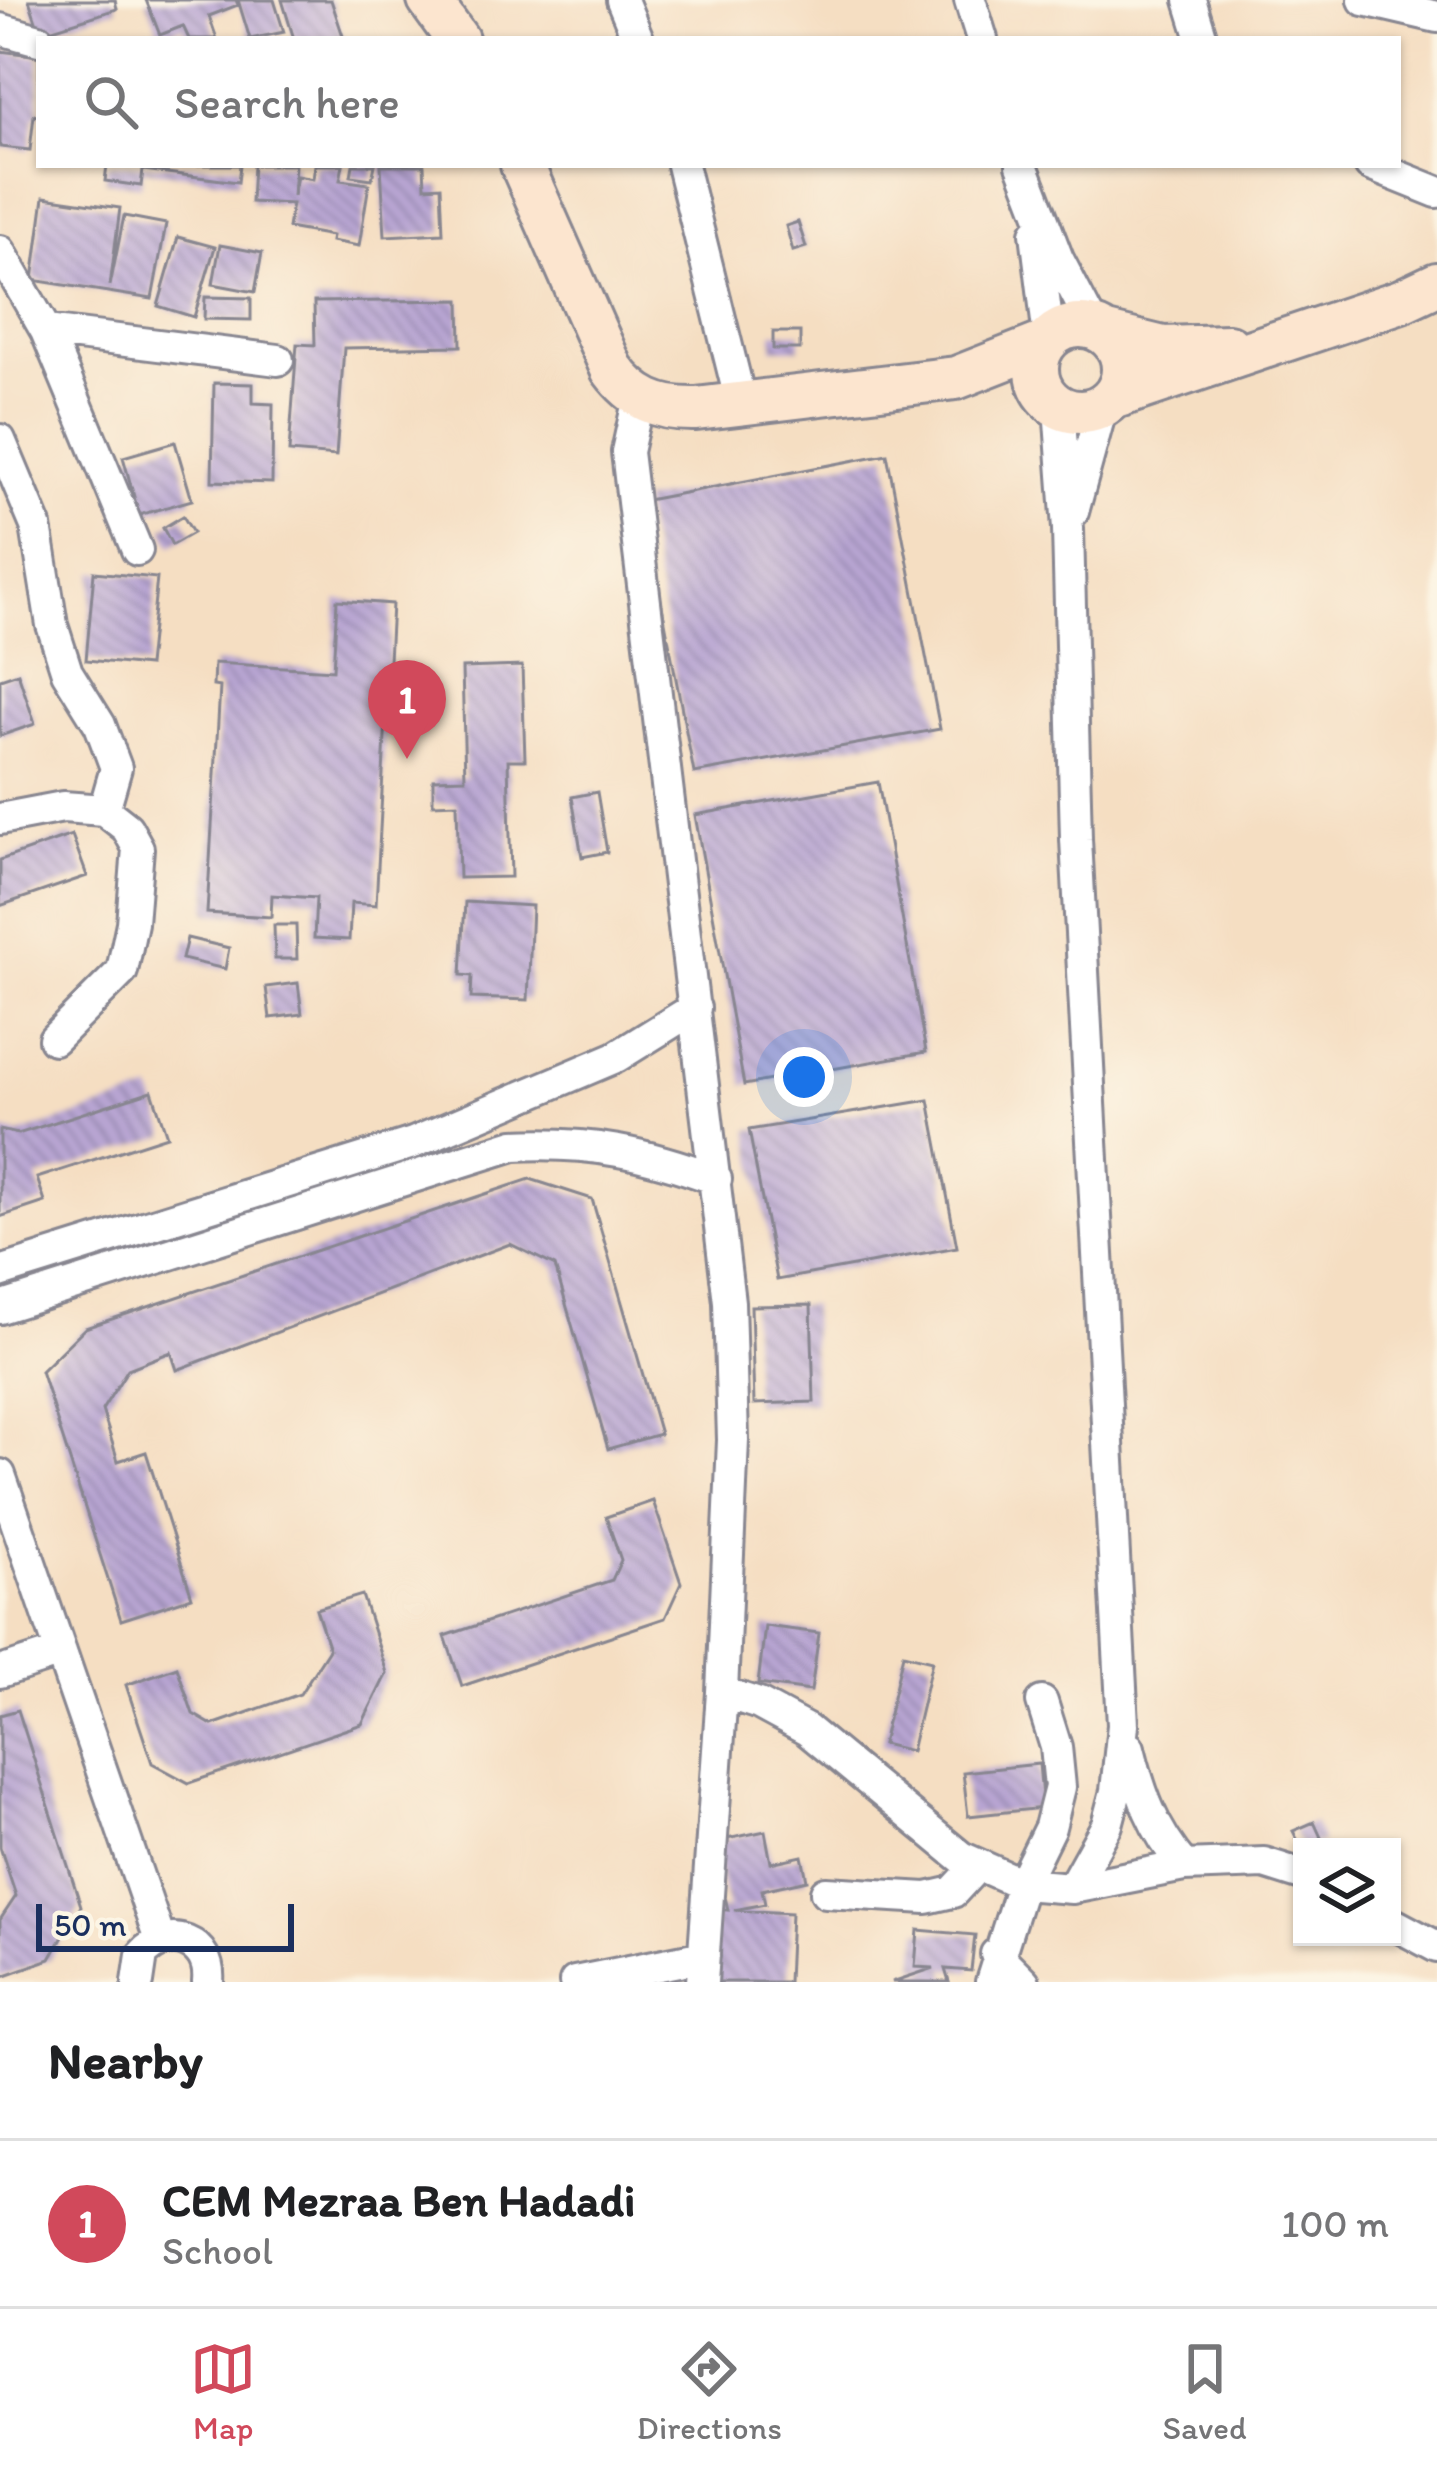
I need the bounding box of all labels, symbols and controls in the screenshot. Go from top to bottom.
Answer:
search box [36,36,1401,168]
icon: search [78,69,144,135]
text: Search here [174,75,400,129]
pin: 1 [368,660,446,759]
your location [774,1047,834,1107]
map controls [1293,1838,1401,1946]
button: layers [1293,1838,1401,1946]
scale bar [36,1898,294,1951]
text: 50 m [54,1905,127,1944]
text: Nearby [48,2030,203,2091]
text: CEM Mezraa Ben Hadadi [162,2173,635,2227]
text: 1 [78,2200,96,2247]
text: 100 m [1281,2200,1389,2247]
text: School [162,2227,273,2274]
tab: Map [190,2336,256,2447]
tab: Directions [637,2336,782,2447]
tab: Saved [1163,2336,1247,2447]

